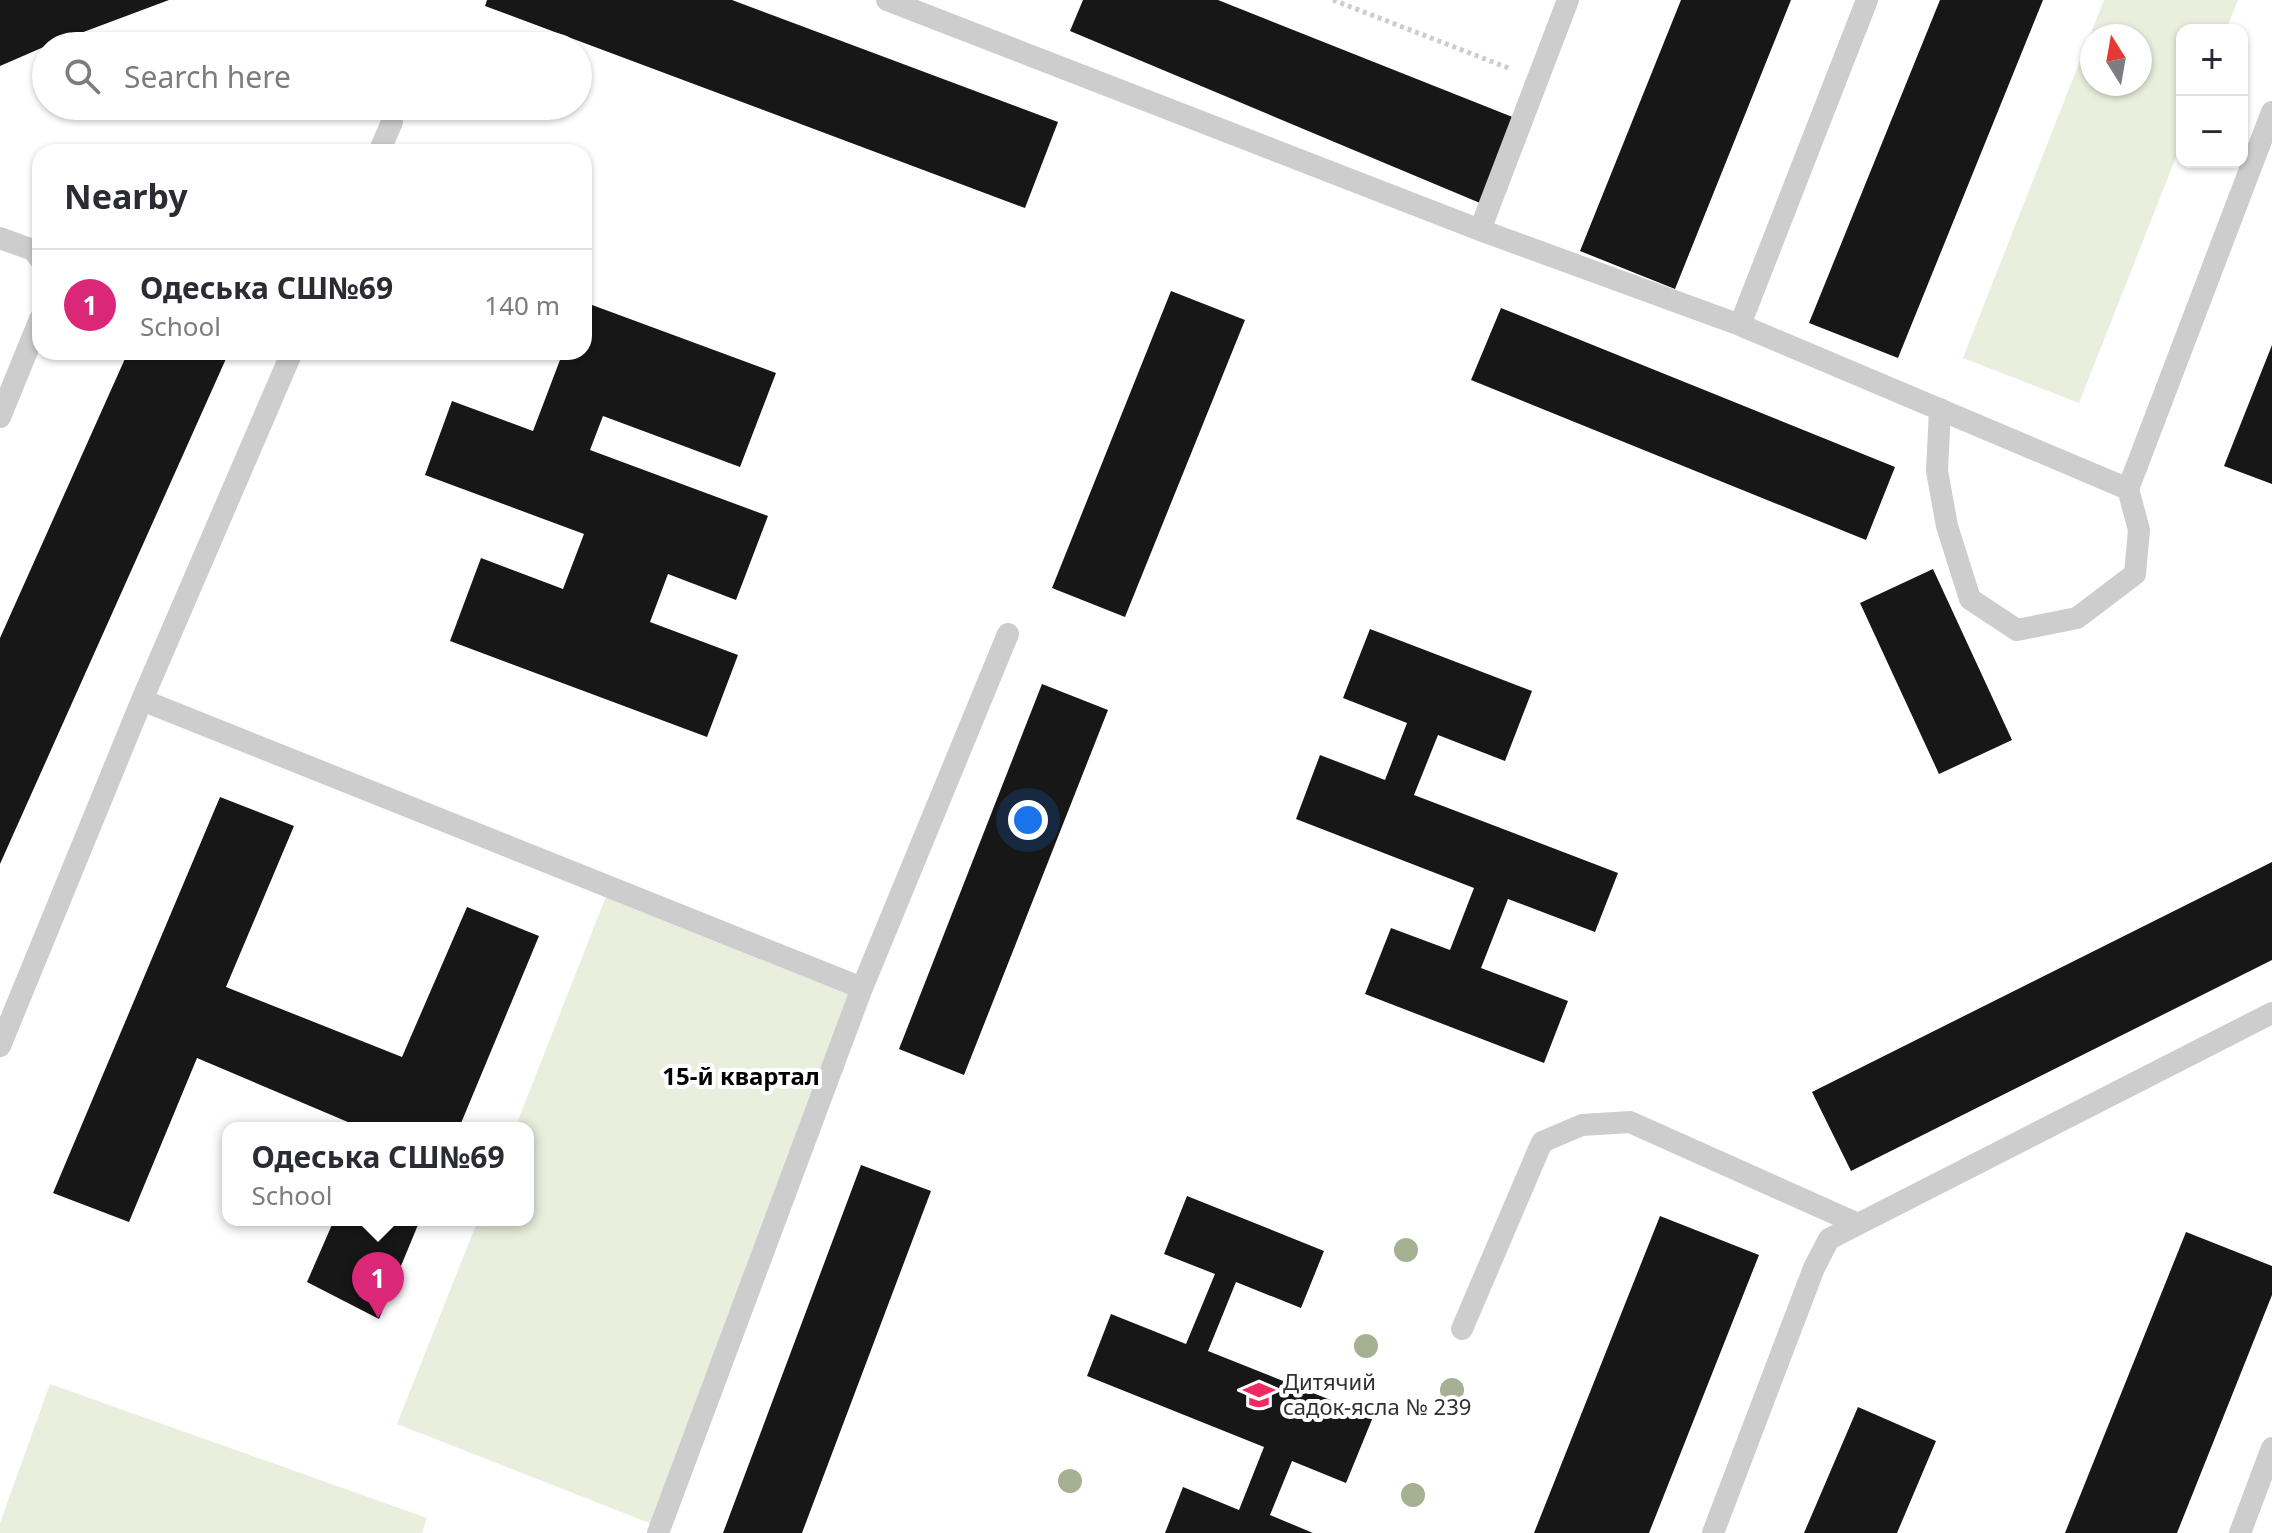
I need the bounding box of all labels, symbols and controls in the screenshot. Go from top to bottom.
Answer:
north arrow [2080,24,2152,96]
map controls [2176,24,2248,168]
button: + [2176,24,2248,96]
search box [32,32,592,120]
icon: search [60,54,104,98]
text: Search here [124,56,291,97]
button: − [2176,96,2248,168]
text: Nearby [64,173,188,219]
text: Одеська СШ№69 [140,267,393,308]
text: 1 [83,287,97,323]
text: 140 m [484,287,560,323]
text: School [140,308,221,344]
your location [1008,800,1048,840]
district label: 15-й квартал [662,1059,820,1092]
popup [222,1122,534,1226]
text: Одеська СШ№69 [251,1136,505,1177]
text: School [251,1177,332,1213]
pin: 1 [352,1252,404,1318]
place label: Дитячий садок-ясла № 239 [1283,1366,1471,1421]
school or university icon: Дитячий садок-ясла № 239 [1242,1378,1276,1412]

